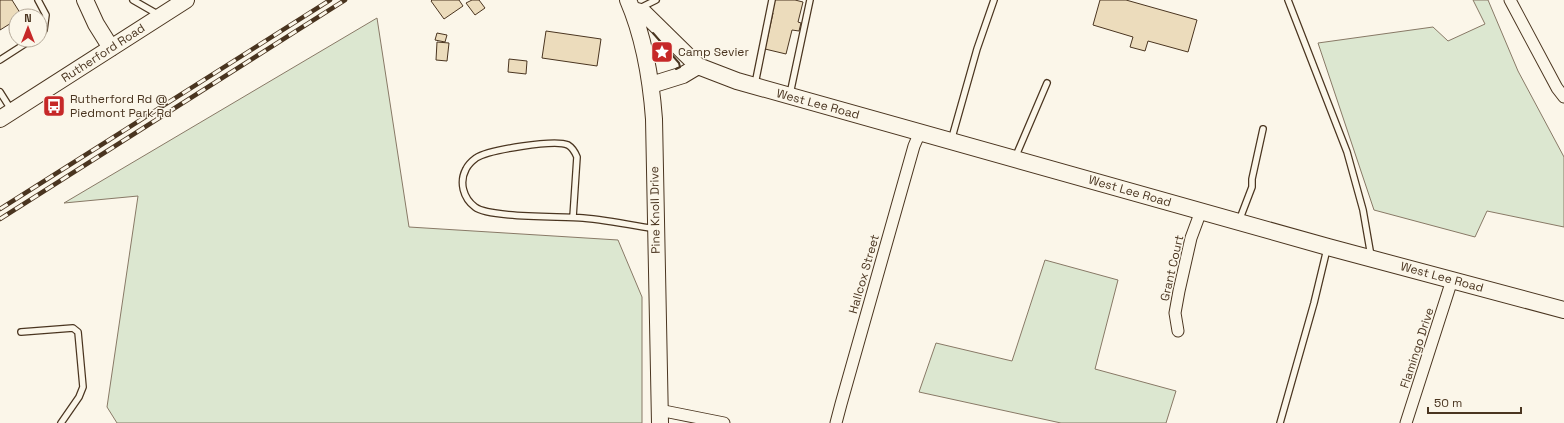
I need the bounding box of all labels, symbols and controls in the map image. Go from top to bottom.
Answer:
north arrow [8,8,48,48]
text: N [24,11,32,25]
street label: Rutherford Road [58,20,148,86]
place icon: Camp Sevier [649,39,675,65]
place label: Camp Sevier [678,44,749,60]
street label: West Lee Road [775,85,861,123]
place label: Rutherford Rd @ Piedmont Park Rd [70,91,172,121]
bus stop icon: Rutherford Rd @ Piedmont Park Rd [41,93,67,119]
street label: Pine Knoll Drive [646,166,664,254]
street label: West Lee Road [1087,172,1173,210]
street label: Hallcox Street [845,233,883,315]
street label: Grant Court [1157,233,1187,303]
street label: West Lee Road [1399,258,1485,296]
street label: Flamingo Drive [1396,306,1438,390]
scale bar [1428,389,1521,415]
text: 50 m [1434,395,1462,411]

